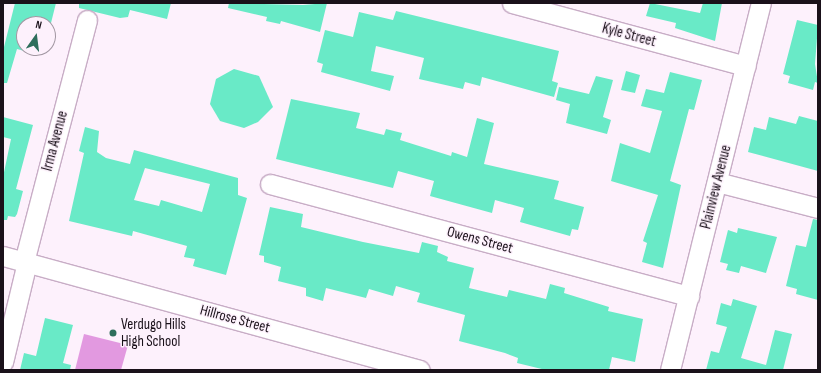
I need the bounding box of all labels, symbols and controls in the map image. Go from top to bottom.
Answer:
north arrow [16,16,56,56]
text: N [34,18,43,32]
street label: Kyle Street [600,19,658,51]
street label: Irma Avenue [38,109,72,173]
street label: Plainview Avenue [697,143,735,231]
street label: Owens Street [445,223,515,257]
street label: Hillrose Street [198,301,272,337]
place label: Verdugo Hills High School [121,315,186,350]
marker: Verdugo Hills High School [108,328,118,338]

